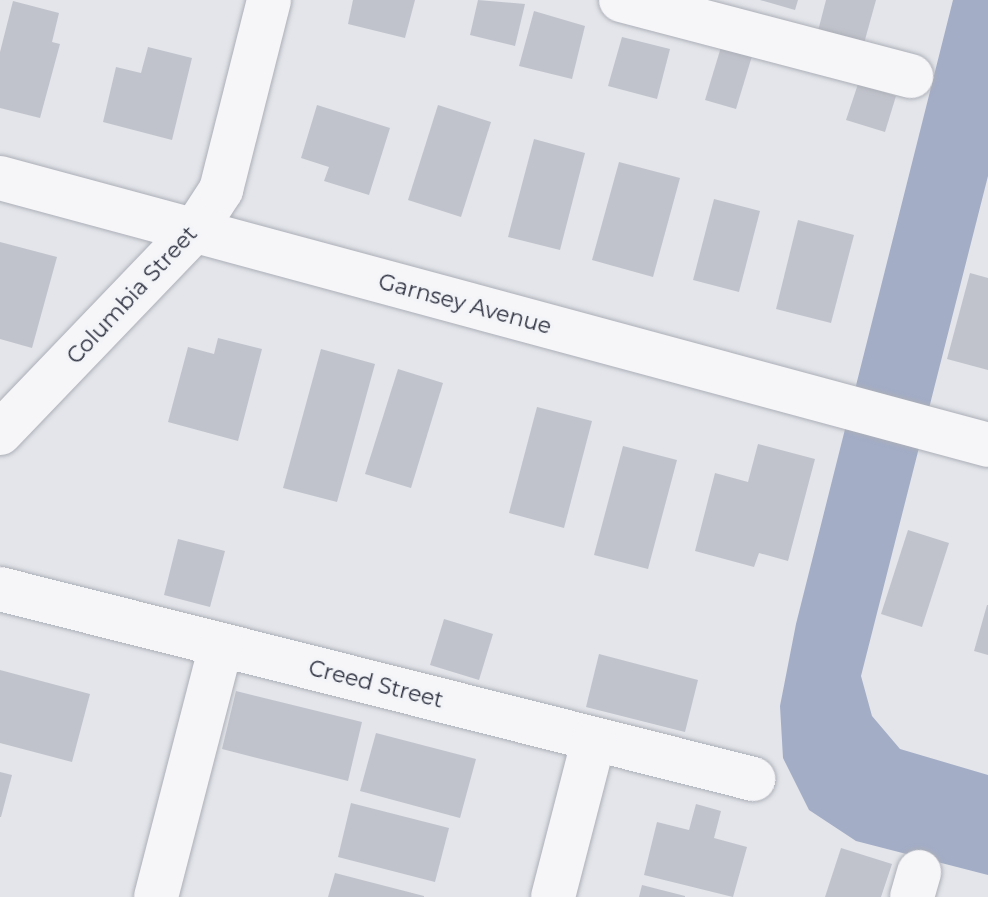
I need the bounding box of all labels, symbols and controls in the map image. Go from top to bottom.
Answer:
street label: Columbia Street [61,221,203,369]
street label: Garnsey Avenue [376,268,554,340]
street label: Creed Street [306,655,446,713]

